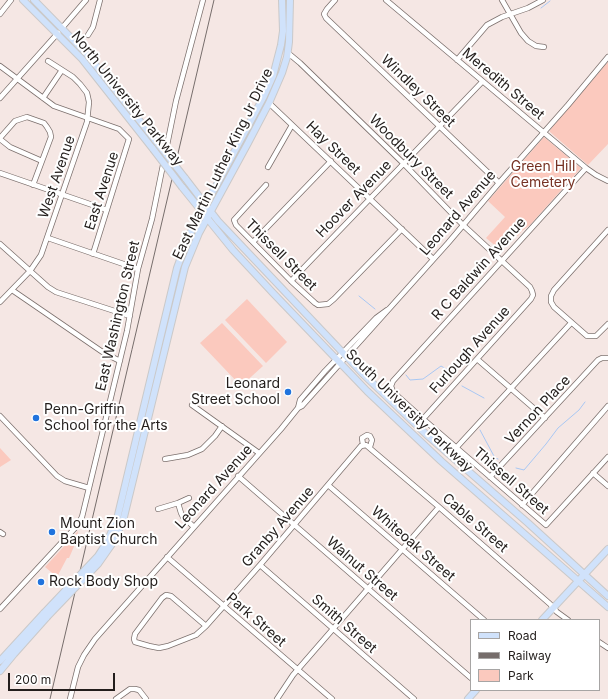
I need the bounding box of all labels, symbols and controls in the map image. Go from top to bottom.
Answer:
street label: North University Parkway [67,28,187,170]
street label: Meredith Street [458,45,548,123]
street label: Windley Street [377,51,459,131]
street label: East Martin Luther King Jr Drive [169,66,277,262]
street label: Woodbury Street [365,111,457,203]
street label: Hay Street [302,118,364,178]
street label: West Avenue [35,133,79,221]
street label: East Avenue [81,150,123,232]
street label: Hoover Avenue [313,157,395,241]
park label: Green Hill Cemetery [511,159,575,192]
street label: Leonard Avenue [416,167,500,259]
street label: R C Baldwin Avenue [428,214,530,324]
street label: Thissell Street [242,216,320,294]
street label: East Washington Street [93,239,143,393]
street label: Furlough Avenue [426,303,514,397]
street label: South University Parkway [342,346,476,476]
street label: Vernon Place [502,372,574,448]
place label: Leonard Street School [191,376,280,408]
marker: Leonard Street School [283,387,293,397]
place label: Penn-Griffin School for the Arts [44,402,168,434]
marker: Penn-Griffin School for the Arts [31,413,41,423]
street label: Leonard Avenue [172,441,256,533]
street label: Thissell Street [470,444,552,518]
street label: Granby Avenue [238,483,318,571]
street label: Cable Street [439,490,511,556]
street label: Whiteoak Street [368,503,458,585]
place label: Mount Zion Baptist Church [60,516,158,548]
marker: Mount Zion Baptist Church [47,527,57,537]
street label: Walnut Street [323,533,401,605]
place label: Rock Body Shop [49,574,158,590]
marker: Rock Body Shop [36,577,46,587]
street label: Park Street [223,590,289,650]
street label: Smith Street [308,591,380,657]
legend [470,619,600,691]
text: Road [508,628,537,643]
text: Railway [508,648,551,663]
scale bar [10,665,117,691]
text: Park [508,668,534,683]
text: 200 m [15,672,51,687]

